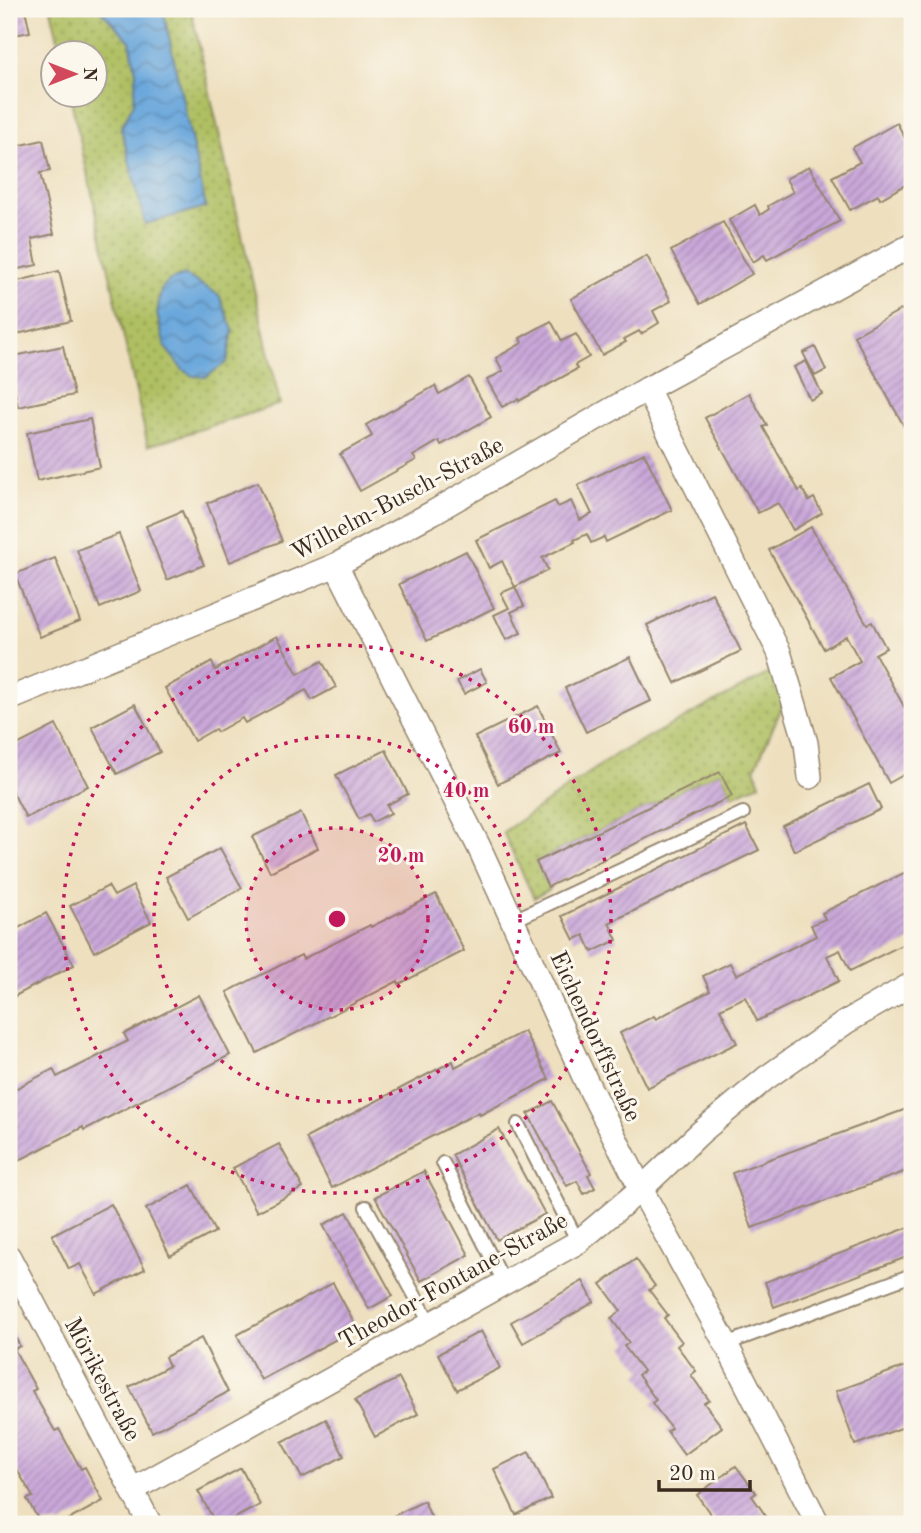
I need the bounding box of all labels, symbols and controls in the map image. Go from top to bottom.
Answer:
north arrow [38,38,108,108]
text: N [79,67,98,82]
street label: Wilhelm-Busch-Straße [288,434,508,566]
text: 60 m [507,717,555,738]
text: 40 m [442,781,490,802]
text: 20 m [377,846,425,867]
centre of rings [325,907,349,931]
street label: Eichendorffstraße [544,948,644,1126]
street label: Theodor-Fontane-Straße [336,1209,572,1355]
street label: Mörikestraße [59,1314,144,1446]
scale bar [659,1449,750,1493]
text: 20 m [669,1464,716,1485]

